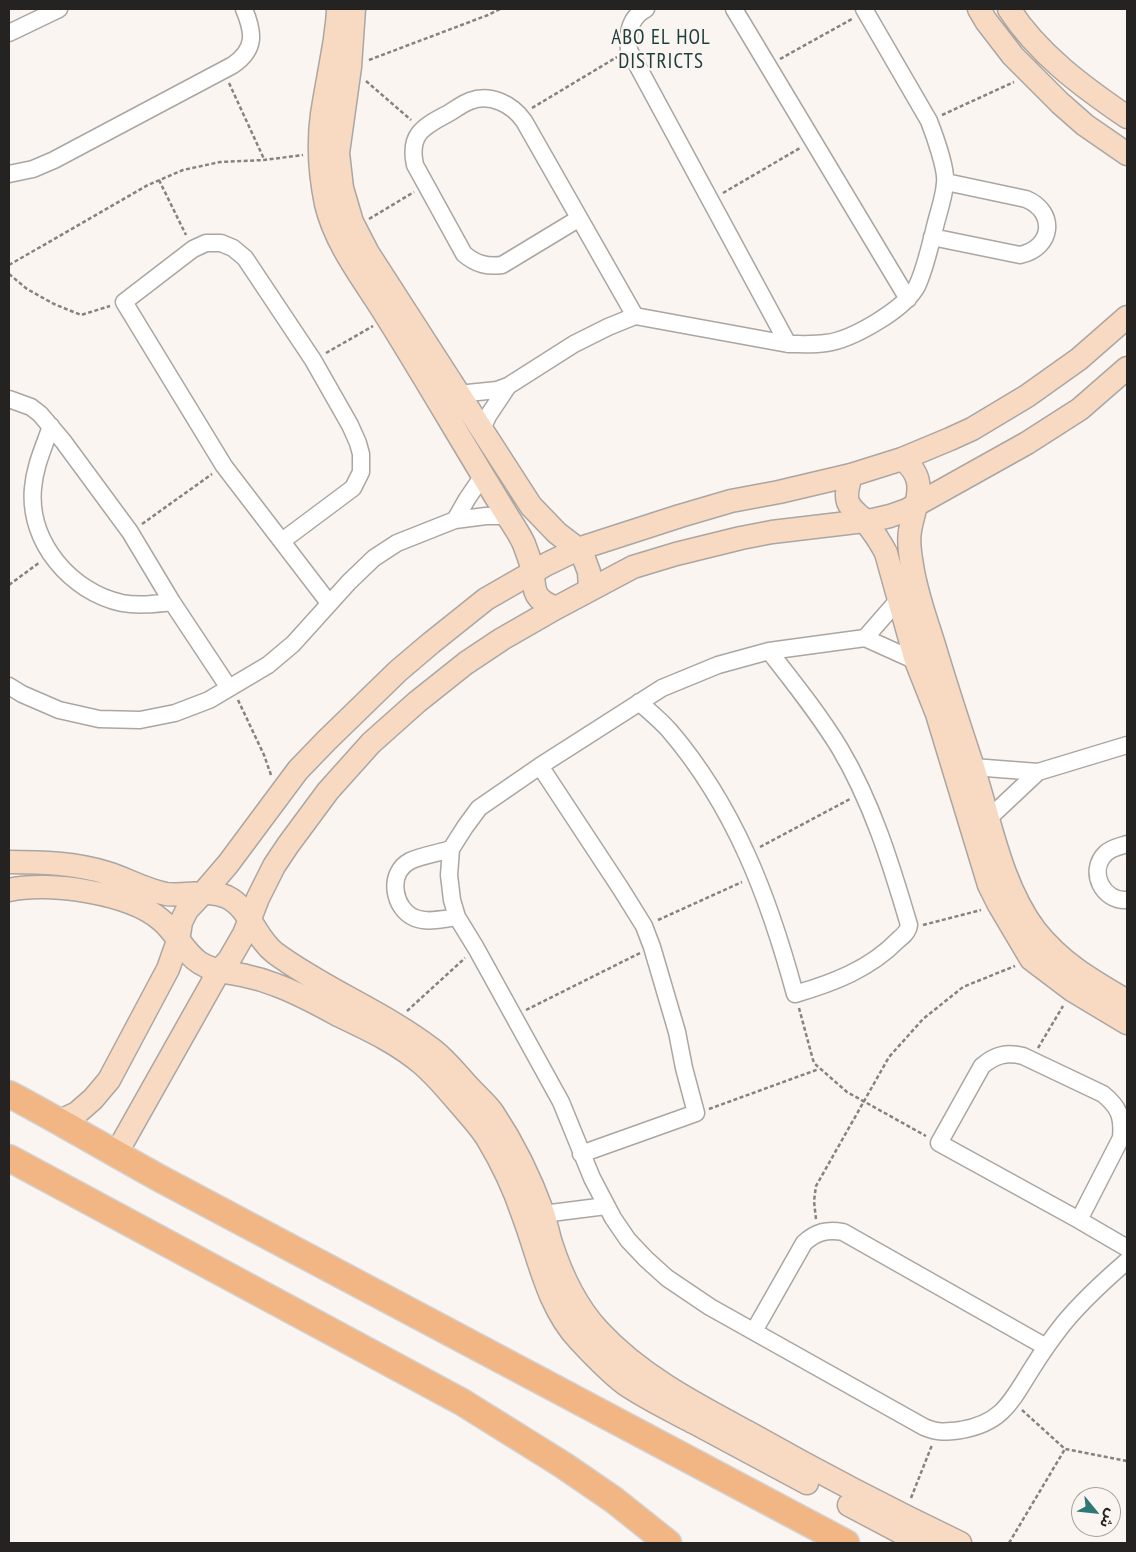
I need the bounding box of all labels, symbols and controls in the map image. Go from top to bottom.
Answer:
district label: ABO EL HOL DISTRICTS [610,25,712,75]
north arrow [1071,1487,1121,1537]
text: ش [1096,1506,1121,1531]

